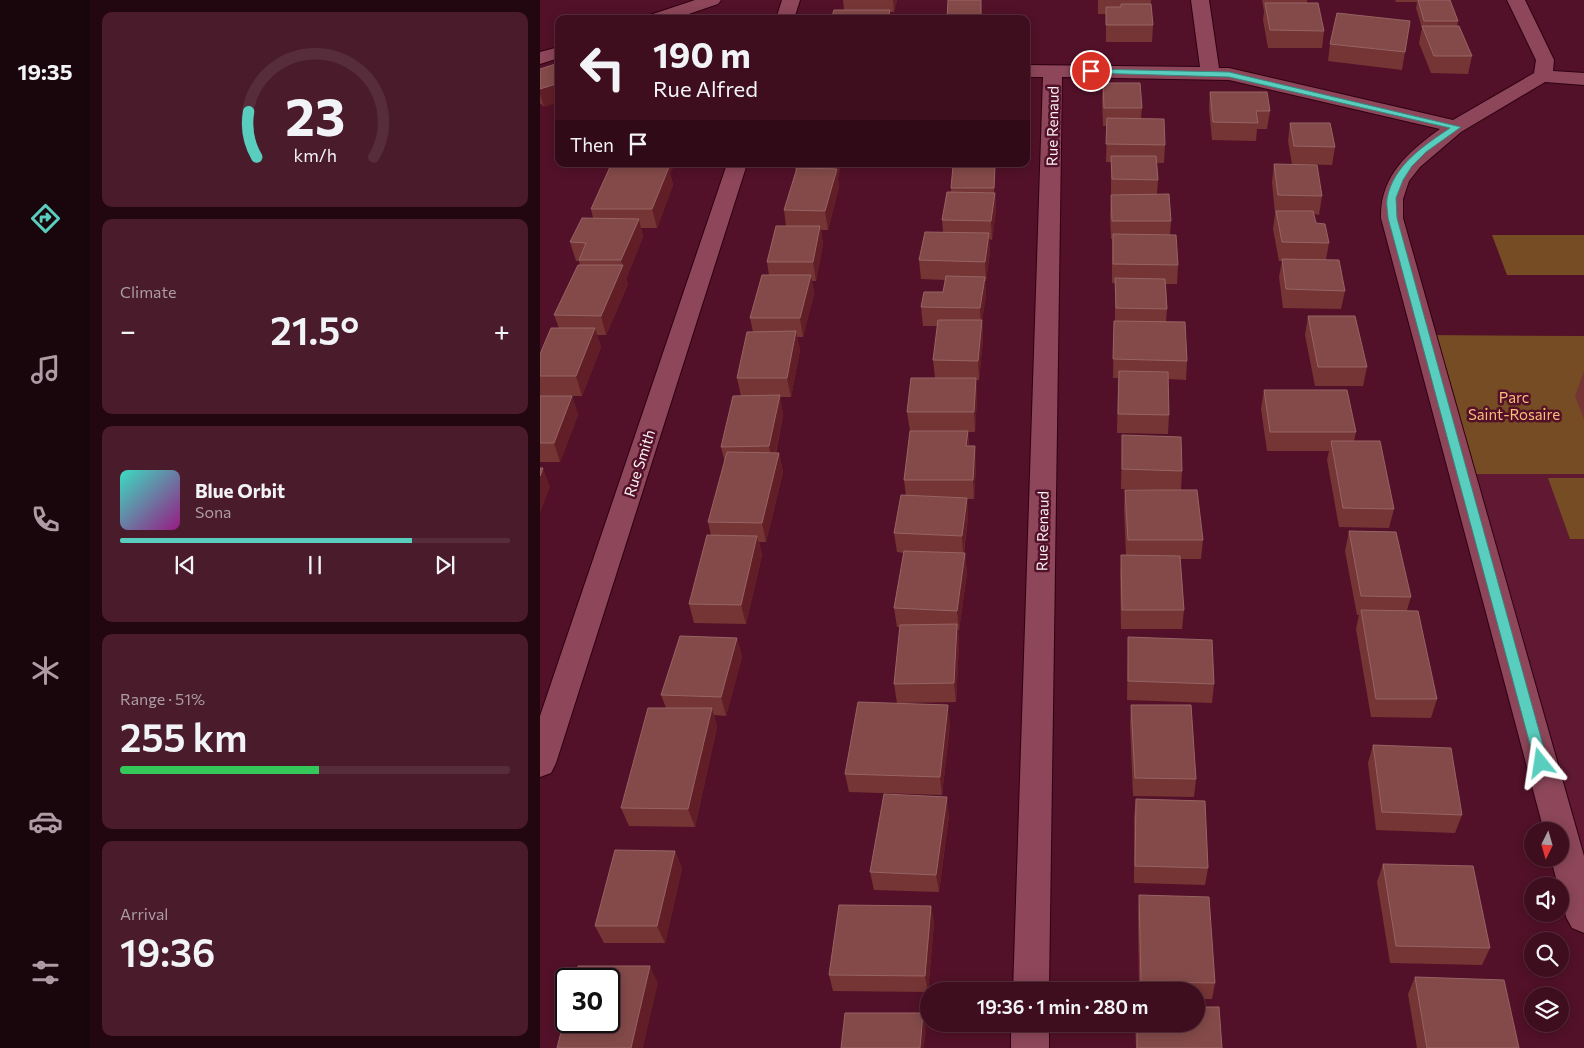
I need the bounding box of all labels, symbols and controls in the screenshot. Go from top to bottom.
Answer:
text: 190 m [653,32,751,75]
icon: left [570,35,635,100]
pin [1070,50,1112,92]
icon: arrive [1077,57,1105,85]
text: 19:35 [18,58,73,85]
text: Rue Alfred [653,75,758,102]
text: 23 [285,83,345,147]
street label: Rue Renaud [1042,86,1062,166]
icon: arrive [624,130,652,158]
text: Then [570,133,614,156]
text: km/h [293,144,337,166]
icon: directions [28,201,63,236]
text: Climate [120,282,176,301]
text: 21.5° [270,306,359,353]
text: − [120,313,136,347]
text: + [494,313,510,347]
icon: music [28,352,63,387]
park label: Parc Saint-Rosaire [1468,388,1560,423]
street label: Rue Smith [620,427,658,499]
text: Blue Orbit [195,479,285,502]
street label: Rue Renaud [1032,491,1052,571]
icon: phone [28,502,63,537]
text: Sona [195,502,231,521]
icon: previous [171,551,199,579]
icon: pause [301,551,329,579]
icon: next [431,551,459,579]
icon: climate [28,653,63,688]
text: Range · 51% [120,689,205,708]
text: 255 km [120,713,247,760]
position arrow [1514,736,1566,788]
icon: car [28,804,63,839]
north arrow [1524,822,1569,868]
map controls [1524,822,1569,1032]
button: sound [1524,877,1569,922]
text: Arrival [120,904,168,923]
text: 19:36 [120,928,215,975]
button: search [1524,932,1569,977]
icon: filters [28,955,63,990]
speed limit sign: 30 [555,968,620,1033]
button: layers [1524,987,1569,1032]
text: 19:36 · 1 min · 280 m [977,995,1148,1018]

